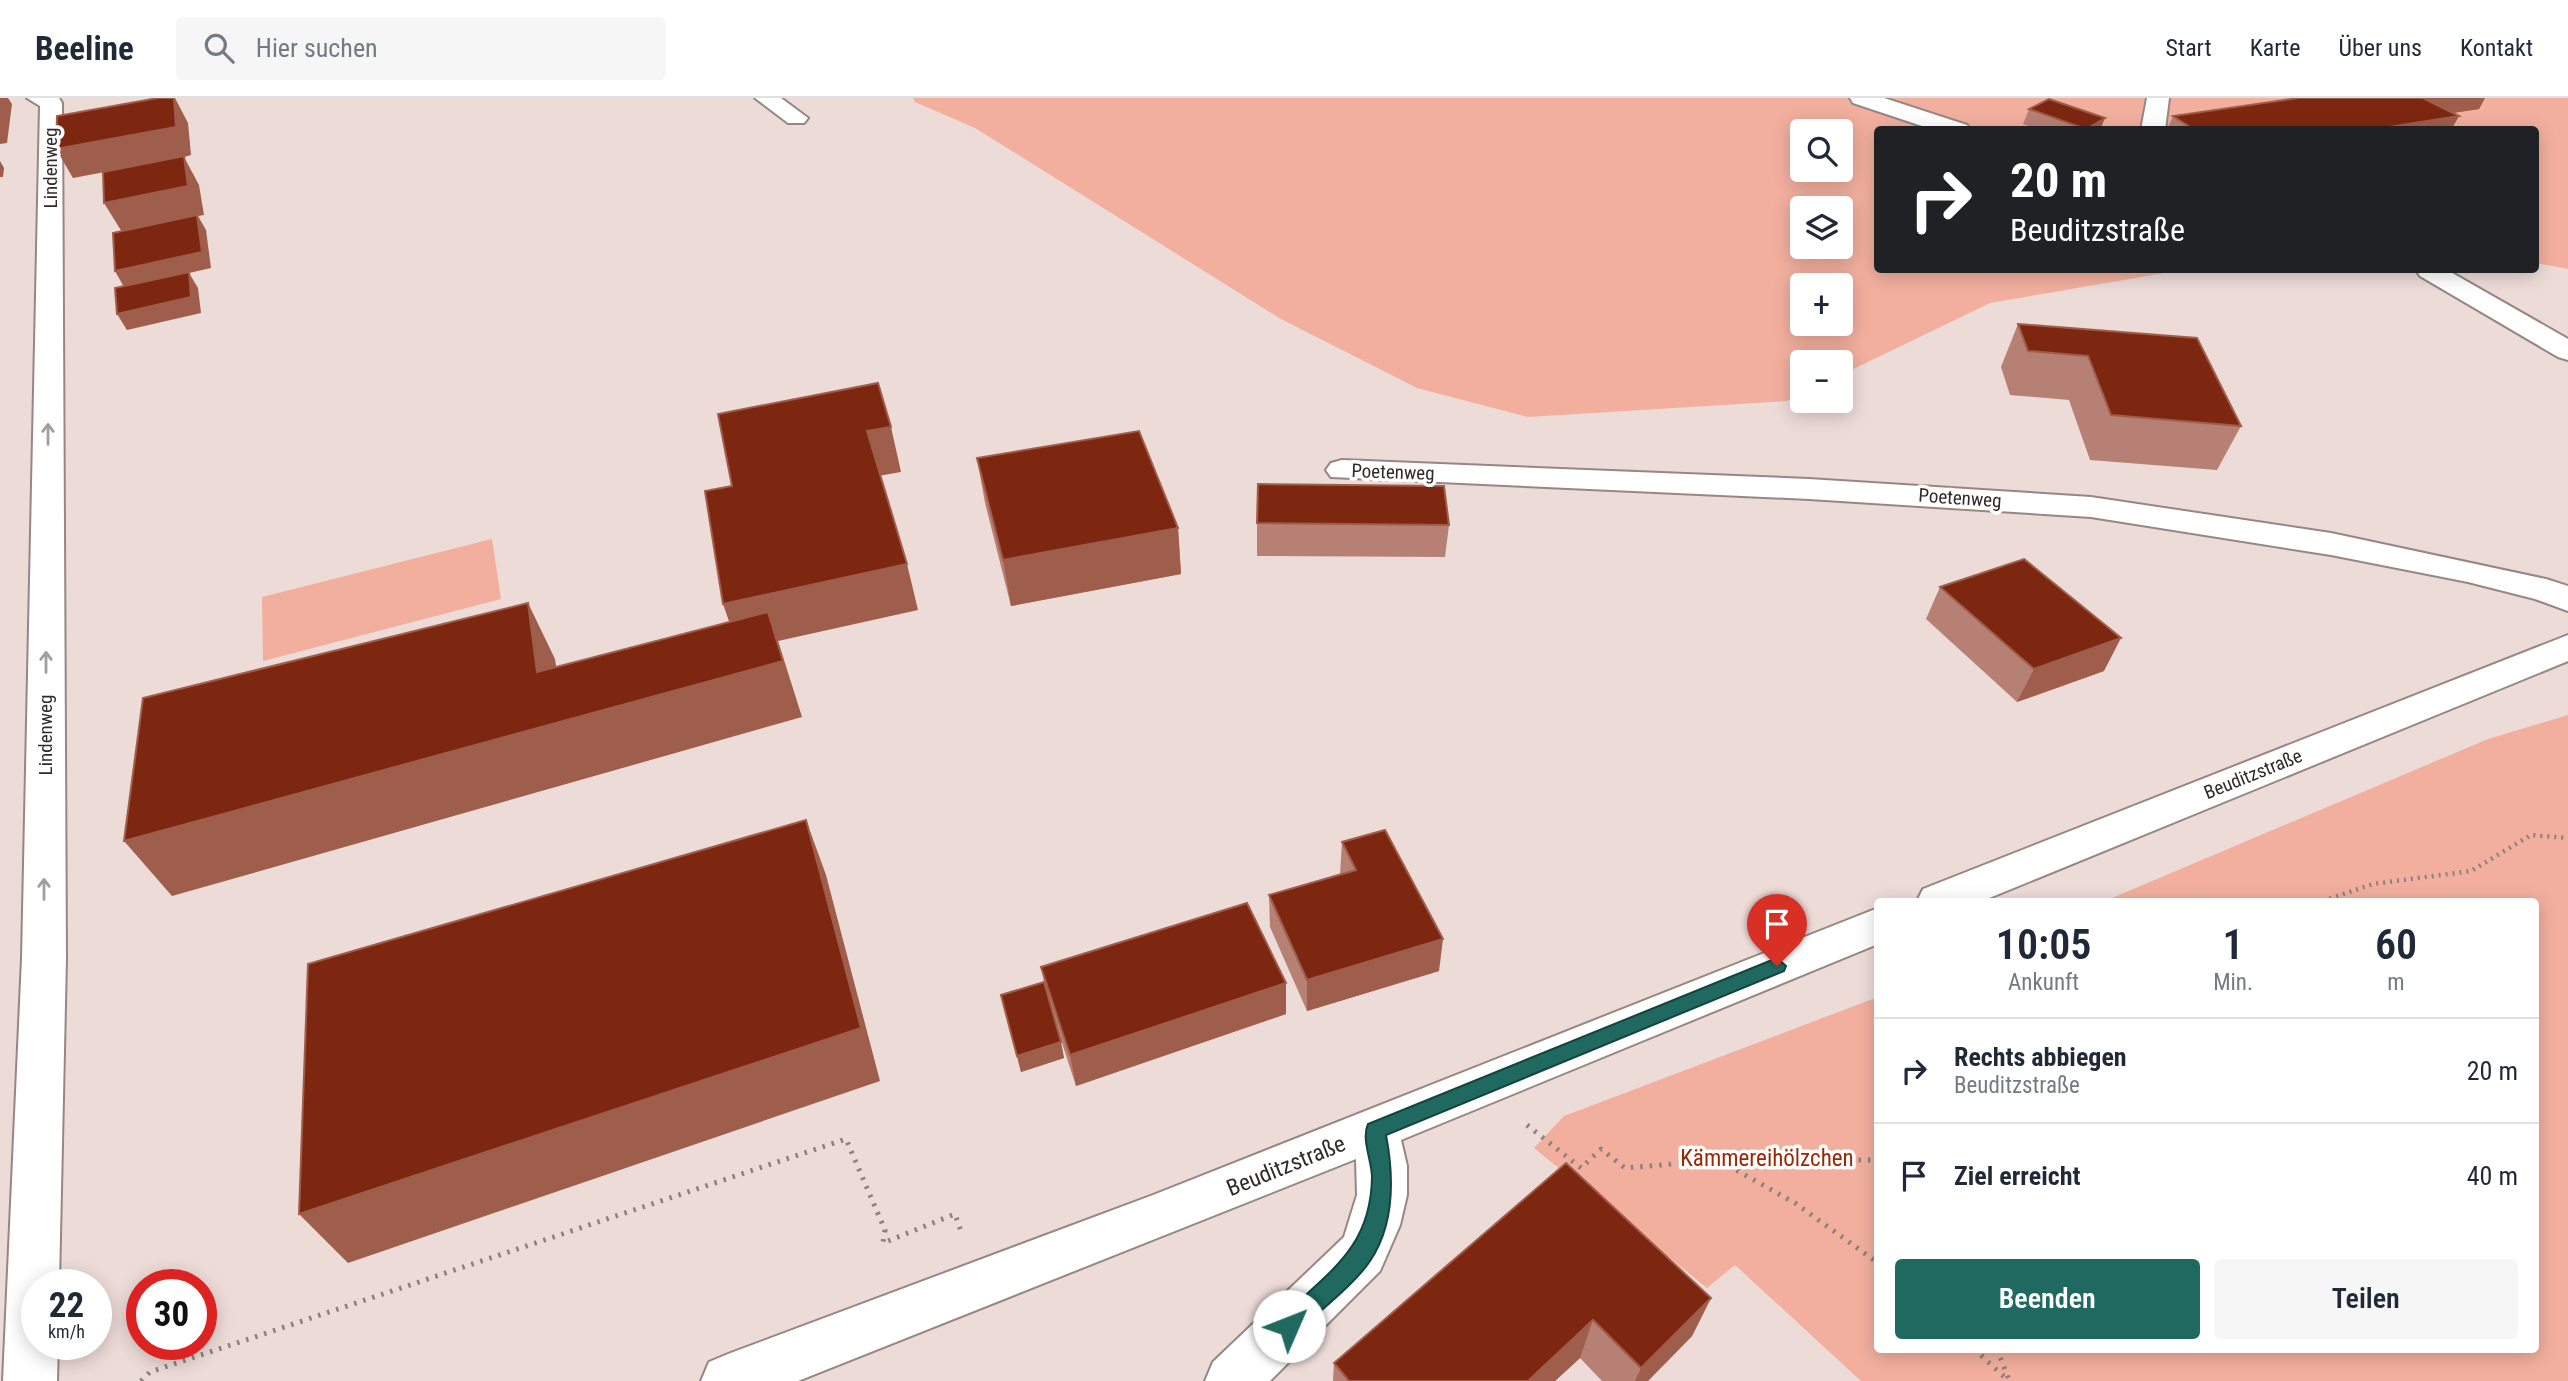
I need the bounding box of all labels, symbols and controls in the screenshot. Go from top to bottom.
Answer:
search box [176,17,666,80]
text: Beeline [35,29,134,68]
icon: search [200,29,238,67]
text: Hier suchen [256,33,378,63]
text: Start [2166,34,2212,62]
text: Karte [2250,34,2300,62]
text: Über uns [2338,34,2422,62]
text: Kontakt [2460,34,2533,62]
map controls [1790,119,1853,413]
button: search [1790,119,1853,182]
street label: Lindenweg [39,128,62,208]
text: 20 m [2010,152,2107,209]
icon: right [1895,154,1986,245]
button: layers [1790,196,1853,259]
text: Beuditzstraße [2010,211,2185,249]
button: + [1790,273,1853,336]
button: − [1790,350,1853,413]
one-way arrow [41,423,55,446]
street label: Poetenweg [1351,459,1435,485]
street label: Poetenweg [1918,484,2002,512]
one-way arrow [39,651,53,674]
street label: Lindenweg [34,695,57,775]
street label: Beuditzstraße [2201,744,2306,804]
one-way arrow [37,878,51,901]
pin [1747,894,1807,966]
icon: arrive [1758,905,1796,943]
text: 10:05 [1996,920,2091,969]
text: 1 [2223,920,2244,969]
text: 60 [2375,920,2417,969]
text: Ankunft [2008,969,2079,996]
text: Min. [2213,969,2253,996]
text: m [2387,969,2405,996]
text: Rechts abbiegen [1954,1042,2127,1072]
icon: right [1895,1052,1933,1090]
text: 20 m [2467,1056,2518,1086]
text: Beuditzstraße [1954,1072,2080,1099]
street label: Beuditzstraße [1223,1130,1349,1202]
park label: Kämmereihölzchen [1680,1145,1854,1172]
icon: arrive [1895,1157,1933,1195]
text: Ziel erreicht [1954,1161,2080,1191]
text: 40 m [2467,1161,2518,1191]
button: Beenden [1895,1259,2200,1339]
button: Teilen [2214,1259,2518,1339]
speed limit sign: 30 [126,1269,217,1360]
text: 22 [49,1285,84,1326]
position arrow [1252,1289,1326,1363]
text: km/h [48,1321,85,1342]

